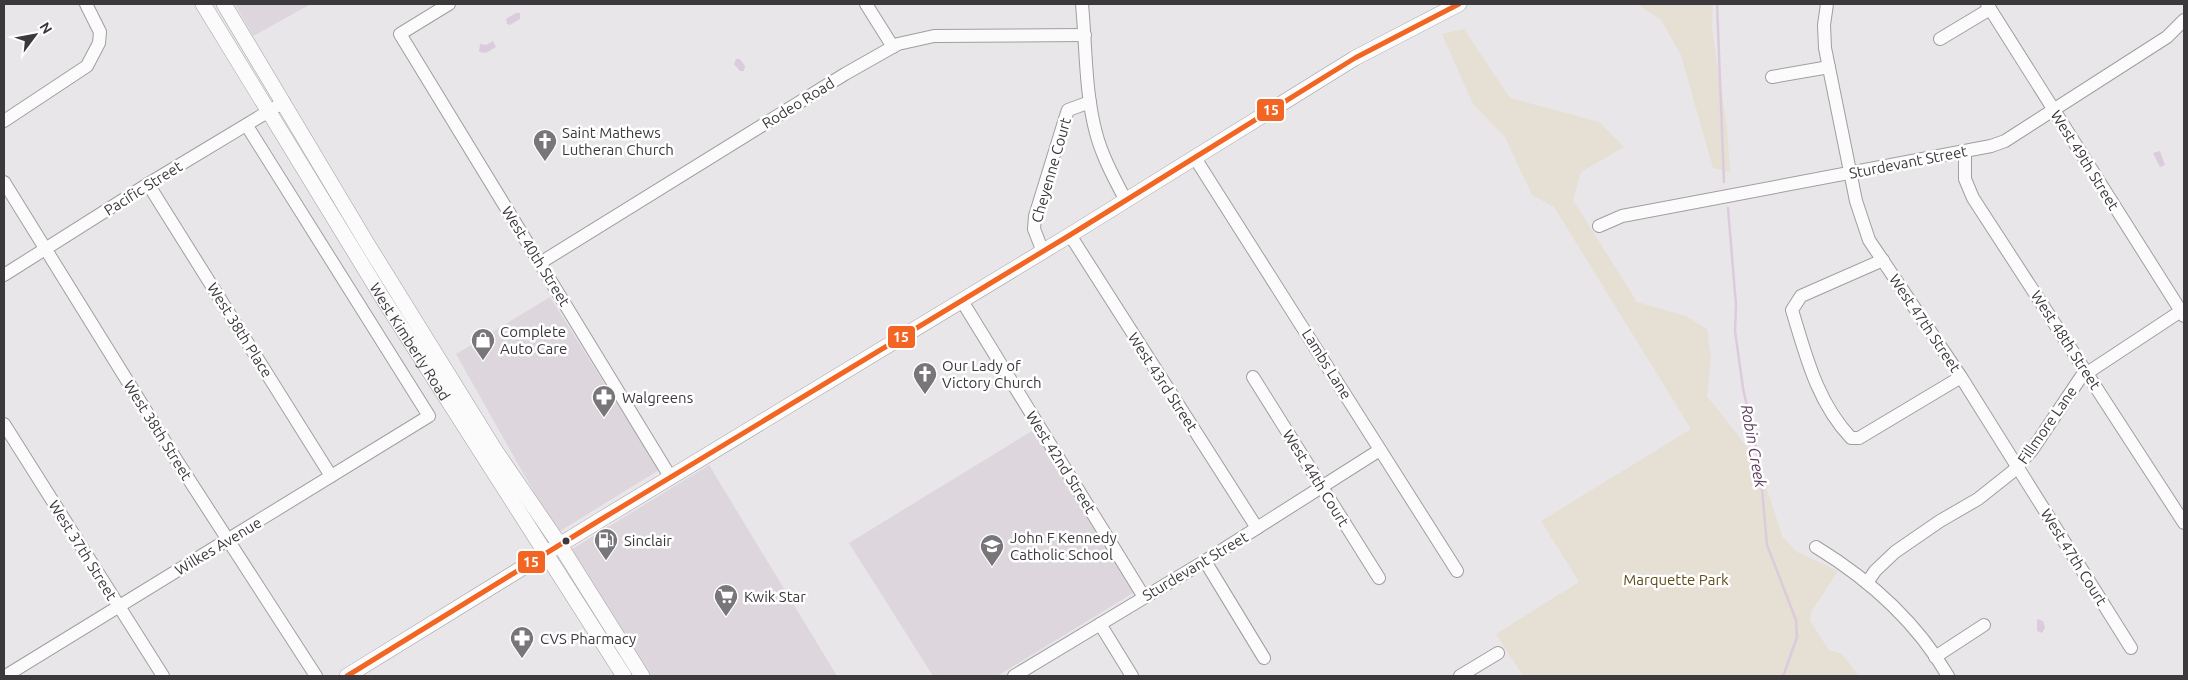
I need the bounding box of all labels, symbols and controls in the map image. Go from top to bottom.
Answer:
north arrow [10,10,60,60]
text: N [36,19,56,37]
street label: Rodeo Road [759,74,837,132]
line badge: 15 [1256,98,1285,122]
text: 15 [1263,102,1279,118]
street label: West 49th Street [2047,107,2123,213]
street label: Cheyenne Court [1028,115,1074,224]
place label: Saint Mathews Lutheran Church [562,124,674,158]
church icon: Saint Mathews Lutheran Church [532,128,558,162]
street label: Sturdevant Street [1848,142,1969,182]
street label: Pacific Street [101,157,185,219]
street label: West 40th Street [498,203,574,309]
street label: West 47th Street [1886,271,1964,375]
street label: West 38th Place [204,280,276,380]
street label: West Kimberly Road [367,280,454,403]
street label: West 48th Street [2028,287,2104,393]
place label: Complete Auto Care [500,323,567,357]
line badge: 15 [887,325,916,349]
street label: Lambs Lane [1299,326,1355,402]
shop icon: Complete Auto Care [470,327,496,361]
text: 15 [893,329,909,345]
street label: West 43rd Street [1125,329,1201,435]
place label: Our Lady of Victory Church [942,357,1041,391]
church icon: Our Lady of Victory Church [912,361,938,395]
street label: West 38th Street [120,377,196,483]
street label: Fillmore Lane [2014,383,2080,467]
pharmacy icon: Walgreens [591,384,617,418]
place label: Walgreens [622,389,693,406]
water label: Robin Creek [1738,403,1770,490]
street label: West 42nd Street [1023,408,1099,516]
street label: West 44th Court [1279,427,1353,530]
street label: West 37th Street [45,497,121,603]
street label: West 47th Court [2037,506,2111,609]
street label: Wilkes Avenue [172,514,264,578]
fuel station icon: Sinclair [593,527,619,561]
street label: Sturdevant Street [1139,528,1251,604]
place label: John F Kennedy Catholic School [1010,529,1117,563]
place label: Sinclair [624,532,672,549]
school or university icon: John F Kennedy Catholic School [979,533,1005,567]
unlabelled marker [561,536,571,546]
line badge: 15 [517,550,546,574]
text: 15 [523,554,539,570]
park label: Marquette Park [1623,571,1729,588]
supermarket icon: Kwik Star [713,583,739,617]
place label: Kwik Star [744,588,806,605]
pharmacy icon: CVS Pharmacy [509,625,535,659]
place label: CVS Pharmacy [540,630,636,647]

